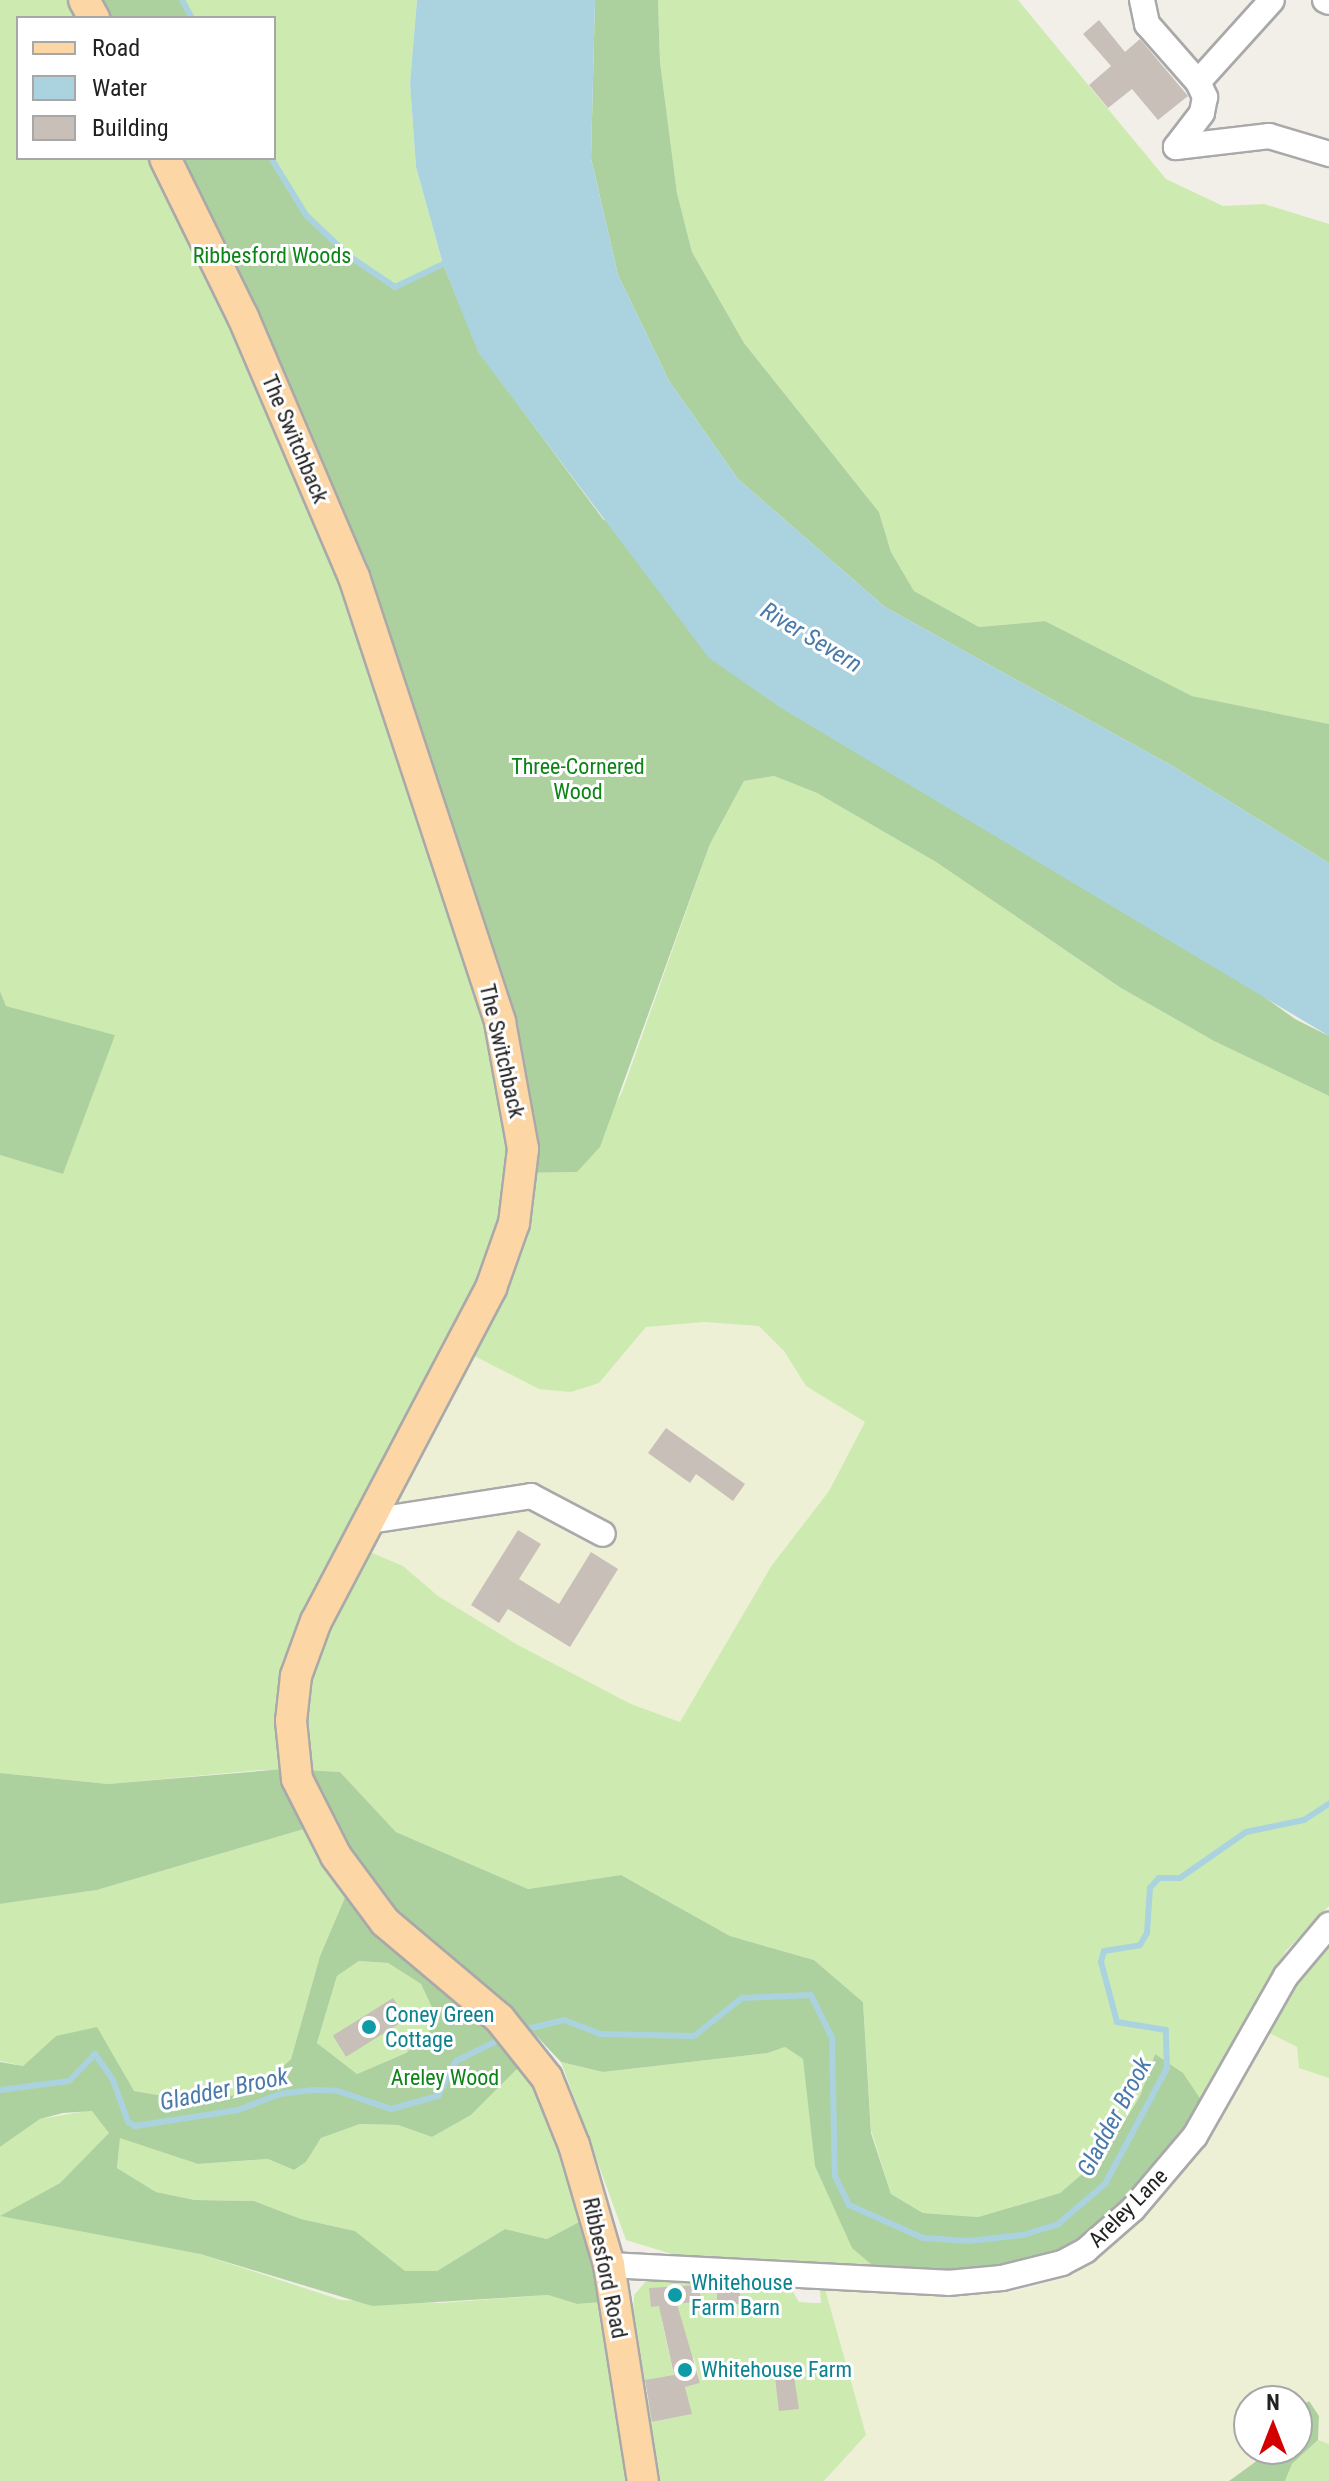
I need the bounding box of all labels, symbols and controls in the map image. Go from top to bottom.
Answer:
legend [16,16,276,160]
text: Road [92,34,140,62]
text: Water [92,74,147,102]
text: Building [92,114,169,142]
park label: Ribbesford Woods [193,243,351,269]
street label: The Switchback [256,371,334,507]
water label: River Severn [755,597,867,679]
park label: Three-Cornered Wood [511,753,645,804]
street label: The Switchback [474,981,530,1121]
place label: Coney Green Cottage [385,2001,494,2052]
marker: Coney Green Cottage [360,2018,378,2036]
water label: Gladder Brook [1072,2053,1158,2181]
water label: Gladder Brook [157,2062,291,2118]
park label: Areley Wood [391,2065,499,2091]
street label: Areley Lane [1083,2163,1173,2253]
street label: Ribbesford Road [577,2195,633,2341]
place label: Whitehouse Farm Barn [691,2269,793,2320]
marker: Whitehouse Farm Barn [666,2286,684,2304]
place label: Whitehouse Farm [701,2357,852,2383]
marker: Whitehouse Farm [676,2361,694,2379]
north arrow [1233,2385,1313,2465]
text: N [1266,2390,1280,2415]

